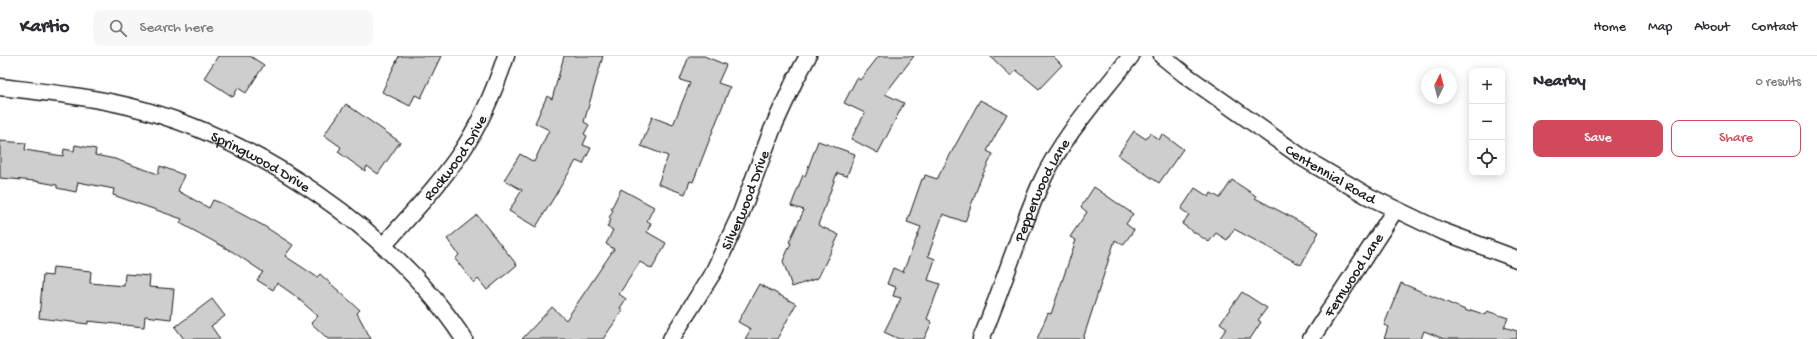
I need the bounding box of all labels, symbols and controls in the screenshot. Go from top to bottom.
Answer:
search box [93,10,373,46]
text: Kartio [20,16,69,39]
icon: search [107,17,129,39]
text: Search here [139,19,213,37]
text: Home [1594,19,1626,36]
text: Map [1648,19,1672,36]
text: About [1694,19,1730,36]
text: Contact [1752,19,1797,36]
north arrow [1421,68,1457,104]
map controls [1469,68,1505,176]
button: + [1469,68,1505,104]
text: Nearby [1533,72,1586,92]
text: 0 results [1755,75,1801,90]
button: − [1469,104,1505,140]
street label: Rockwood Drive [420,112,492,205]
button: Save [1533,120,1663,157]
button: Share [1671,120,1801,157]
street label: Springwood Drive [208,128,313,198]
street label: Pepperwood Lane [1011,136,1075,246]
button: locate [1469,140,1505,176]
street label: Centennial Road [1281,141,1379,210]
street label: Silverwood Drive [718,148,775,253]
street label: Fernwood Lane [1320,230,1389,322]

